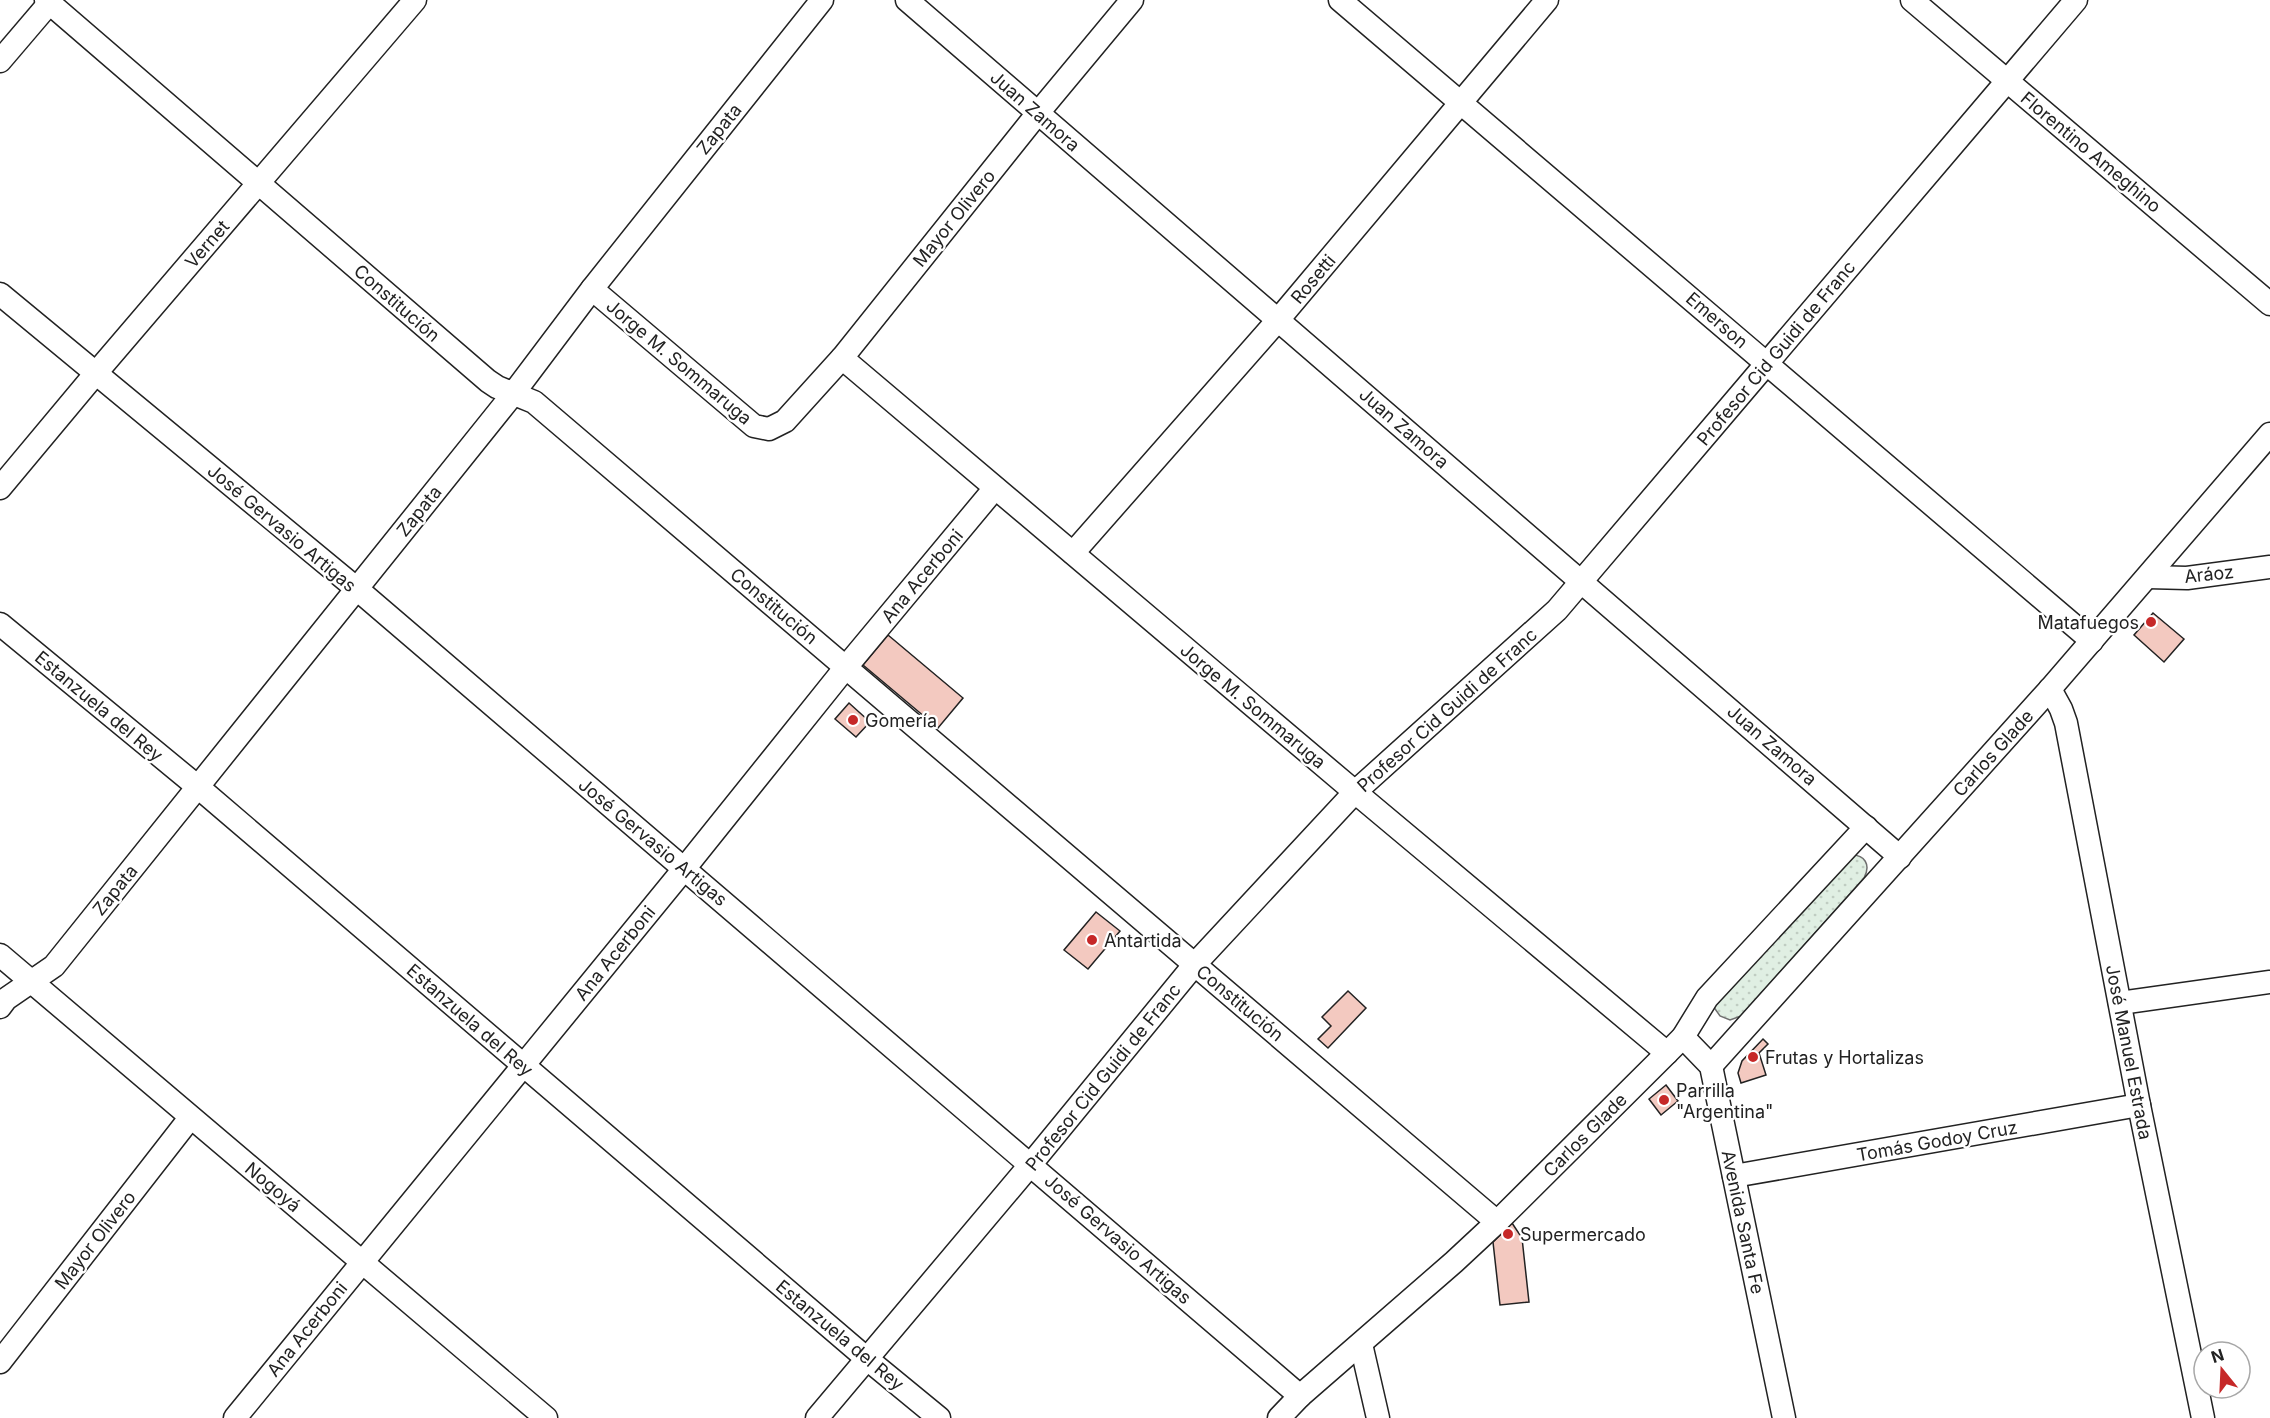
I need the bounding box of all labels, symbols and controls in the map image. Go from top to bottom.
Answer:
street label: Juan Zamora [986,66,1084,156]
street label: Florentino Ameghino [2017,87,2165,217]
street label: Zapata [692,100,746,158]
street label: Mayor Olivero [909,165,999,271]
street label: Vernet [181,216,233,272]
street label: Rosetti [1286,250,1340,308]
street label: Profesor Cid Guidi de Franc [1693,256,1859,450]
street label: Constitución [350,260,444,346]
street label: Emerson [1682,288,1752,352]
street label: Jorge M. Sommaruga [602,295,756,429]
street label: Juan Zamora [1355,383,1453,473]
street label: José Gervasio Artigas [203,460,361,596]
street label: Zapata [392,482,446,540]
street label: Ana Acerboni [877,525,967,627]
street label: Aráoz [2183,561,2235,587]
street label: Constitución [726,564,822,648]
place label: Matafuegos [2037,612,2139,633]
marker: Matafuegos [2144,615,2158,629]
street label: Profesor Cid Guidi de Franc [1353,624,1541,796]
street label: Jorge M. Sommaruga [1176,639,1330,773]
street label: Estanzuela del Rey [31,646,167,766]
street label: Juan Zamora [1723,700,1821,790]
street label: Carlos Glade [1949,705,2037,801]
place label: Gomería [865,710,937,731]
marker: Gomería [846,713,860,727]
street label: José Gervasio Artigas [574,774,732,910]
street label: Zapata [88,861,142,919]
street label: Ana Acerboni [571,902,659,1004]
place label: Antartida [1104,930,1182,951]
marker: Antartida [1085,933,1099,947]
street label: Estanzuela del Rey [403,960,537,1080]
street label: Constitución [1192,961,1288,1045]
street label: José Manuel Estrada [2102,963,2156,1141]
street label: Profesor Cid Guidi de Franc [1021,979,1185,1175]
place label: Frutas y Hortalizas [1765,1047,1924,1068]
marker: Frutas y Hortalizas [1746,1050,1760,1064]
place label: Parrilla "Argentina" [1676,1080,1773,1122]
street label: Carlos Glade [1539,1089,1631,1181]
marker: Parrilla "Argentina" [1657,1093,1671,1107]
street label: Tomás Godoy Cruz [1855,1117,2019,1165]
street label: Avenida Santa Fe [1717,1148,1769,1296]
street label: Nogoyá [241,1158,305,1216]
street label: José Gervasio Artigas [1040,1170,1196,1308]
street label: Mayor Olivero [50,1187,140,1293]
place label: Supermercado [1520,1224,1646,1245]
marker: Supermercado [1501,1227,1515,1241]
street label: Estanzuela del Rey [772,1275,908,1395]
street label: Ana Acerboni [263,1278,351,1380]
north arrow [2192,1340,2252,1400]
text: N [2208,1344,2226,1367]

